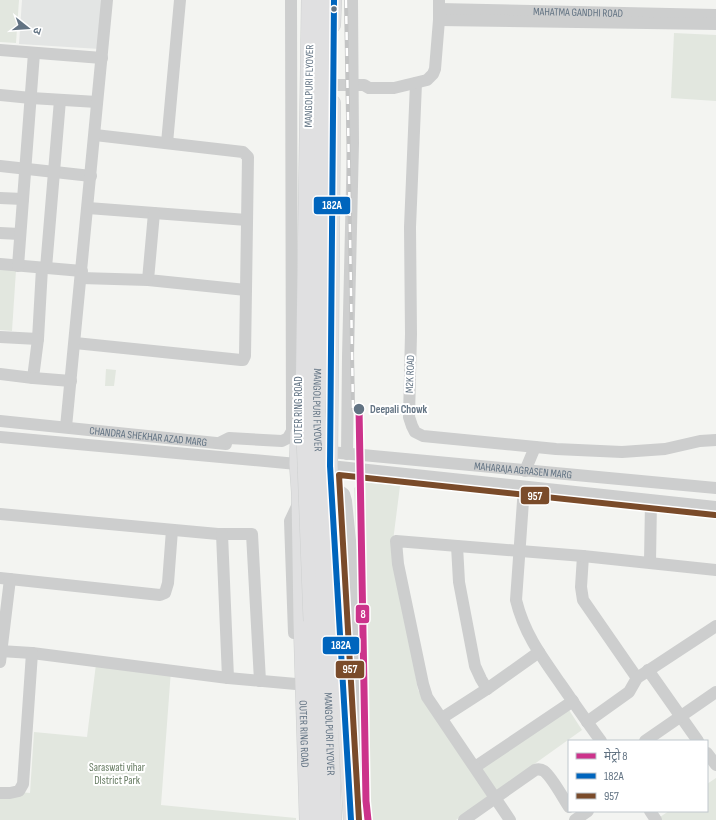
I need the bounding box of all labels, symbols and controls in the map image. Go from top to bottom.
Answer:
unlabelled marker [329,4,339,14]
street label: MAHATMA GANDHI ROAD [533,5,623,19]
north arrow [8,8,48,48]
text: उ [30,26,44,36]
street label: MANGOLPURI FLYOVER [302,44,316,128]
line badge: 182A [313,196,351,215]
text: 182A [322,199,343,212]
street label: M2K ROAD [403,355,417,393]
street label: MANGOLPURI FLYOVER [310,368,325,452]
street label: OUTER RING ROAD [292,376,305,444]
marker: Deepali Chowk [352,402,366,416]
place label: Deepali Chowk [370,403,428,416]
street label: CHANDRA SHEKHAR AZAD MARG [89,424,208,449]
street label: MAHARAJA AGRASEN MARG [474,459,573,481]
line badge: 957 [520,486,550,505]
text: 957 [528,490,543,503]
line badge: 8 [355,604,370,624]
text: 8 [360,608,366,621]
line badge: 182A [322,636,360,655]
text: 182A [331,639,352,652]
line badge: 957 [335,660,365,679]
text: 957 [343,663,358,676]
street label: MANGOLPURI FLYOVER [322,692,338,776]
street label: OUTER RING ROAD [297,700,312,768]
legend [568,740,708,812]
text: मेट्रो 8 [604,748,628,764]
park label: Saraswati vihar DIstrict Park [89,761,145,787]
text: 182A [604,769,625,784]
text: 957 [604,789,619,804]

